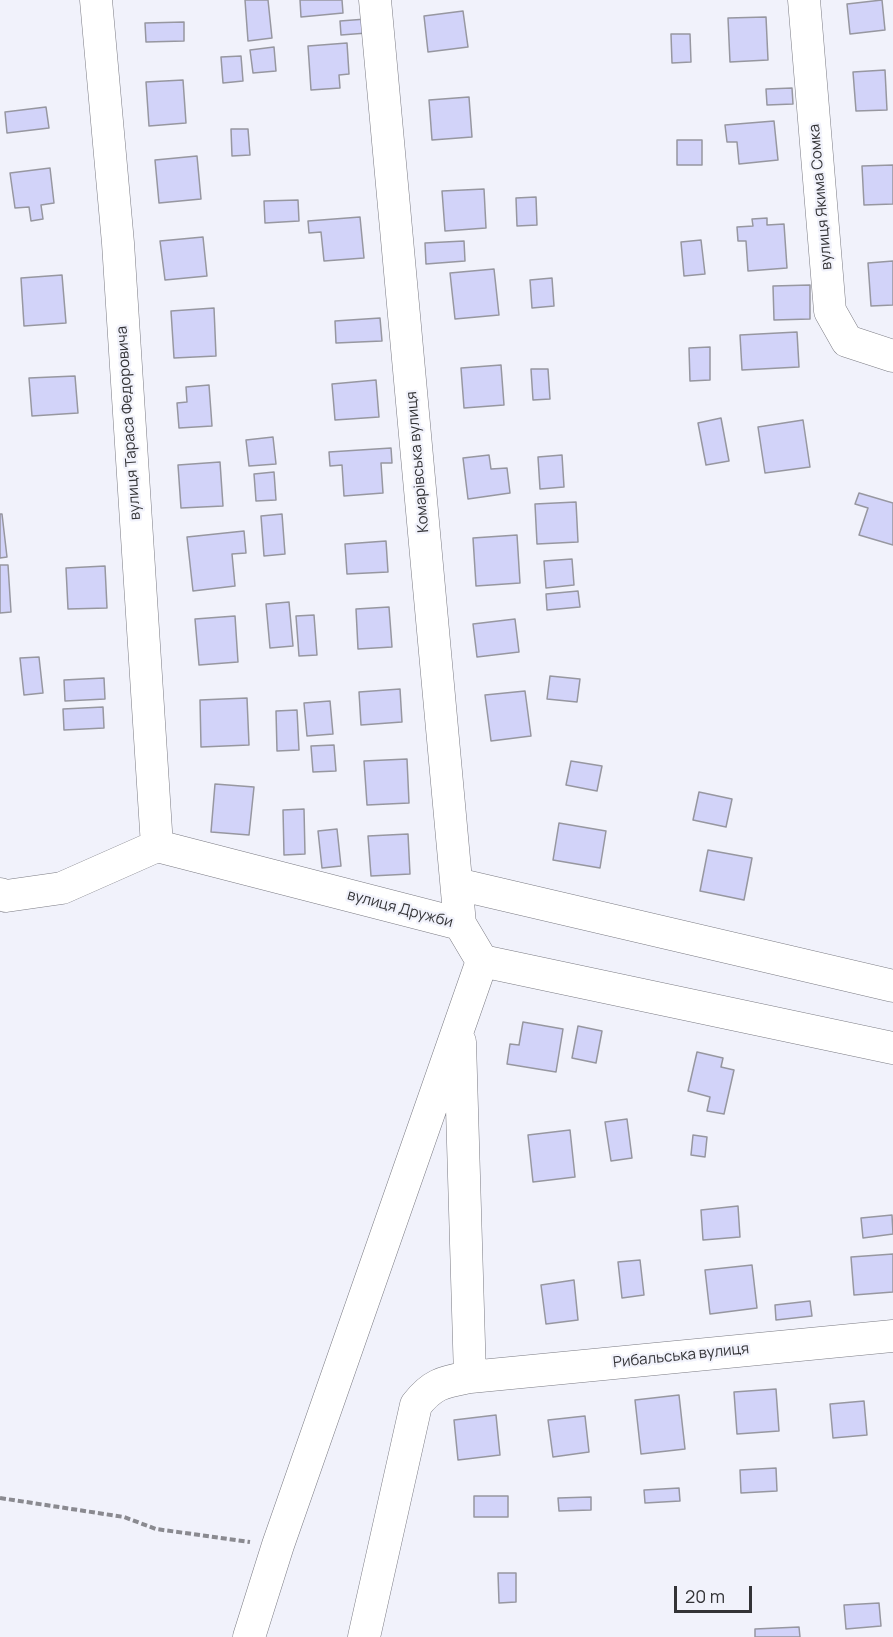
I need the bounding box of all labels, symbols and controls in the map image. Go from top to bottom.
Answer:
street label: вулиця Якима Сомка [806,123,836,271]
street label: вулиця Тараса Федоровича [113,325,145,521]
street label: Комарівська вулиця [403,391,433,533]
street label: вулиця Дружби [345,886,455,932]
street label: Рибальська вулиця [612,1340,750,1372]
scale bar [677,1574,755,1612]
text: 20 m [685,1584,725,1608]

